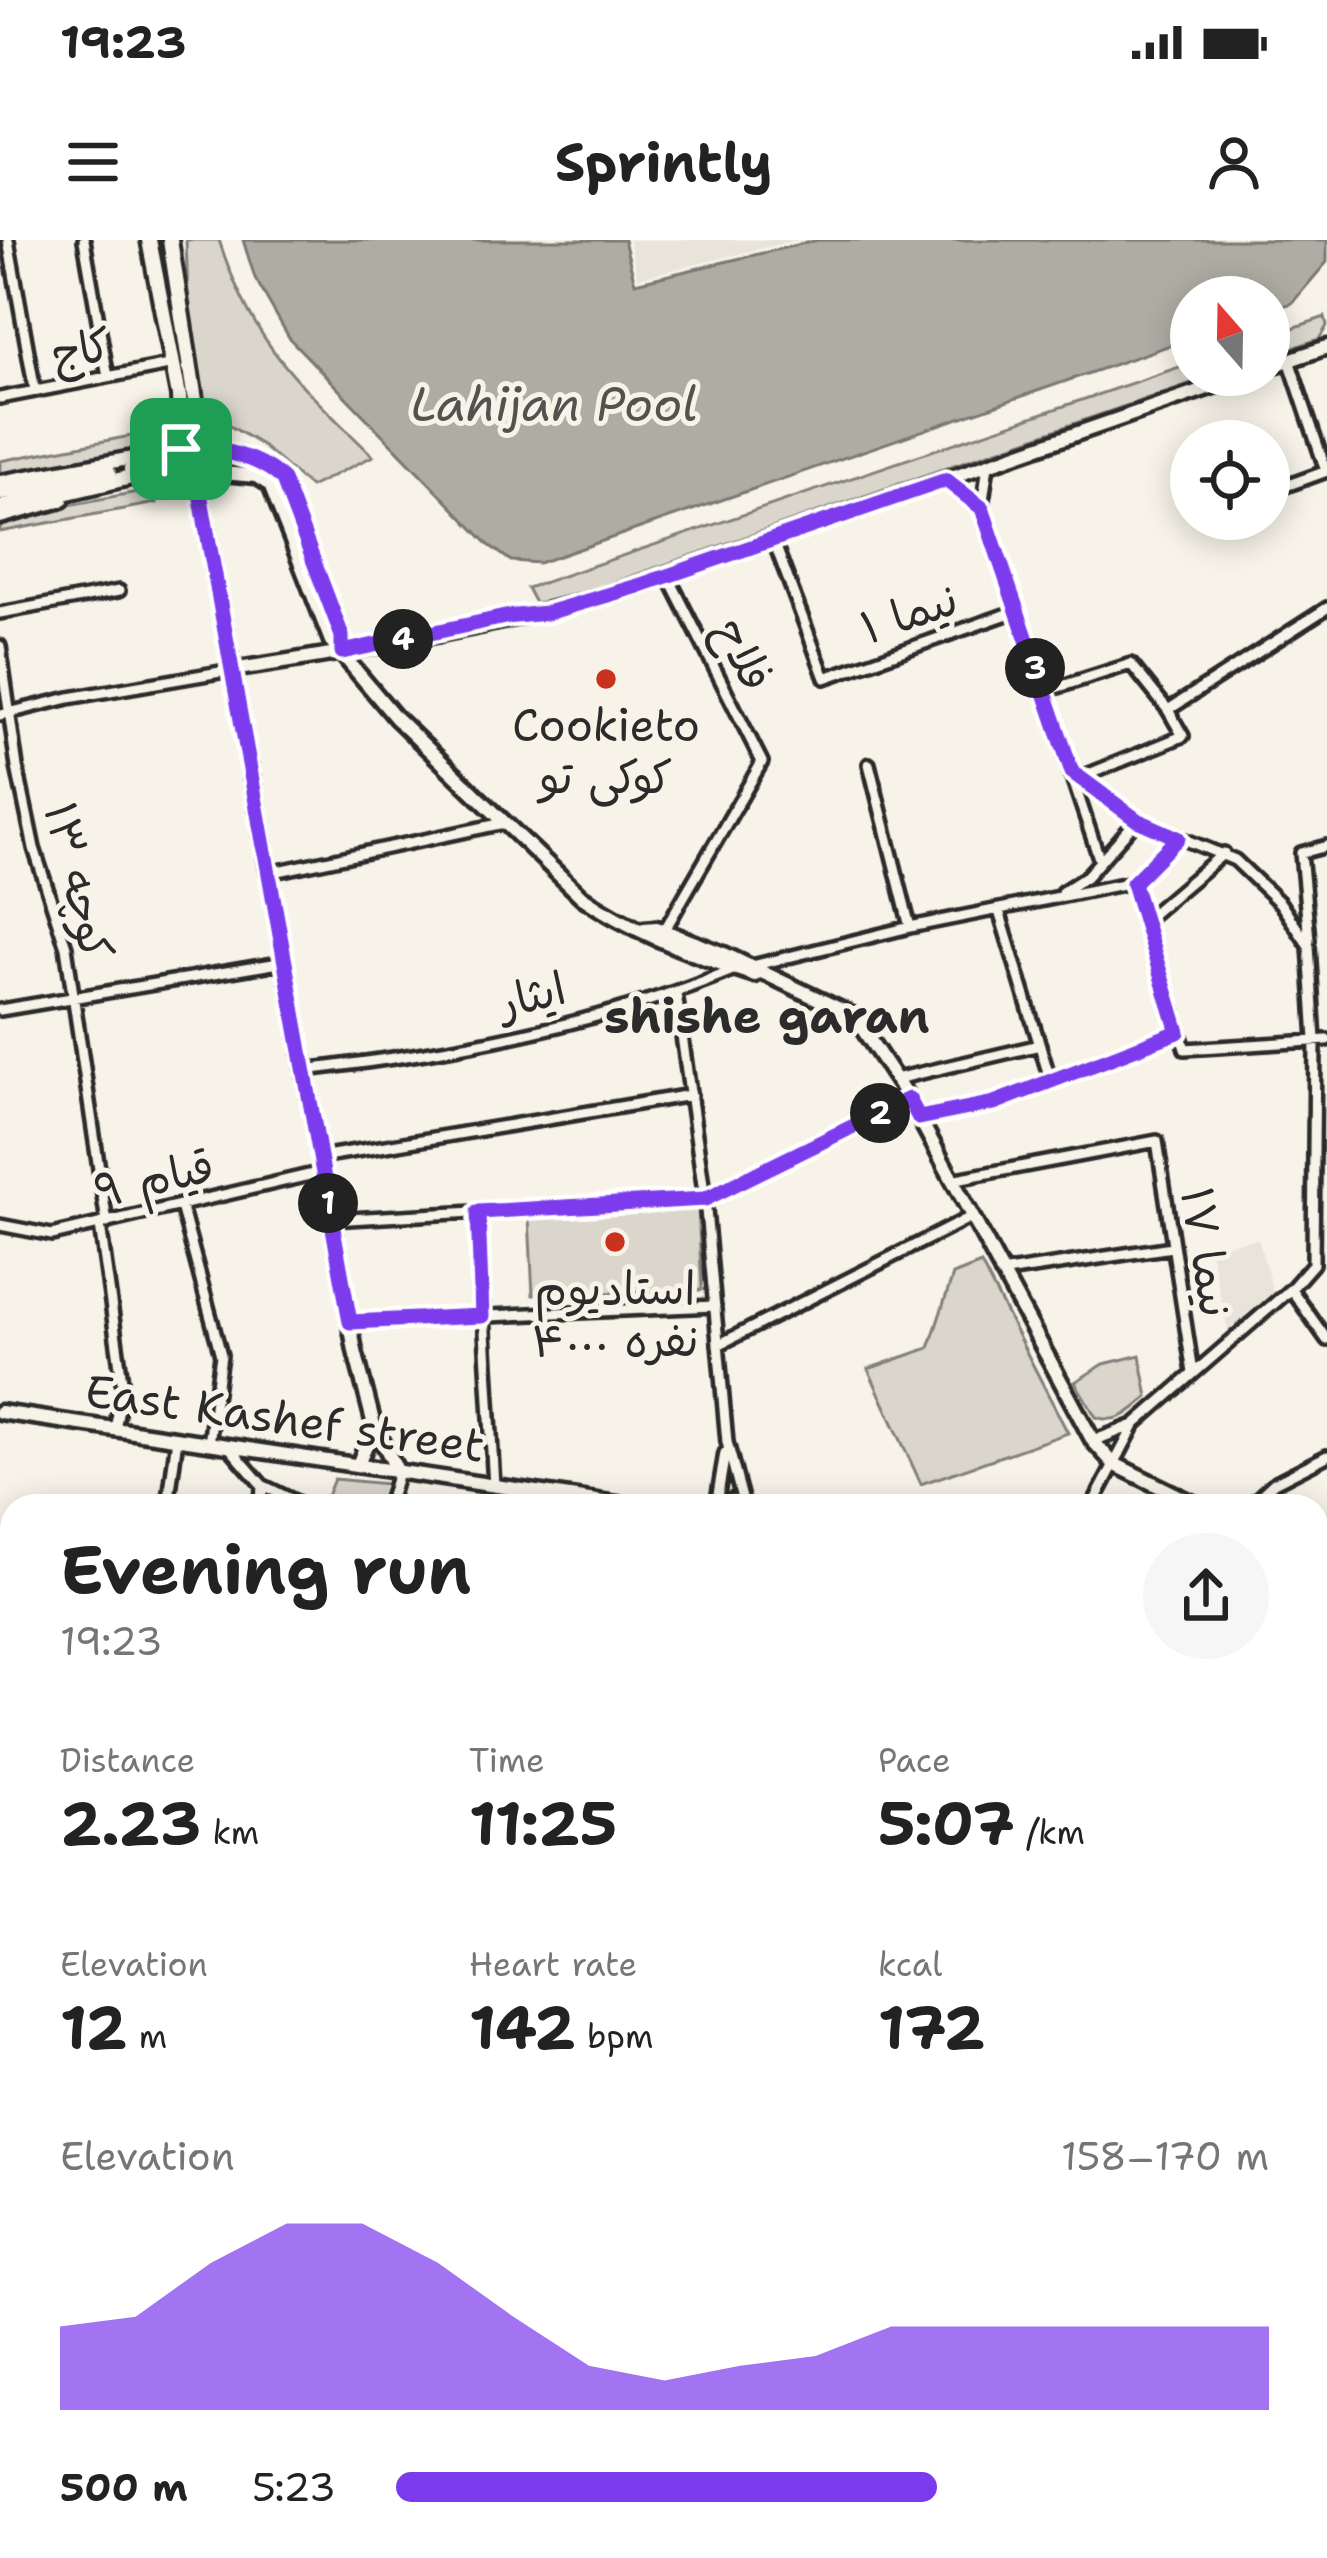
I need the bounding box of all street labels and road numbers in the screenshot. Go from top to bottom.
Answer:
street label: کاج [46,314,116,385]
street label: نیما ۱ [853,569,965,657]
street label: فلاح [700,607,788,701]
street label: کوچه ۱۳ [31,796,127,966]
street label: ایثار [488,958,572,1033]
street label: قیام ۹ [88,1135,221,1227]
street label: نیما ۱۷ [1167,1183,1247,1321]
street label: East Kashef street [82,1360,488,1476]

